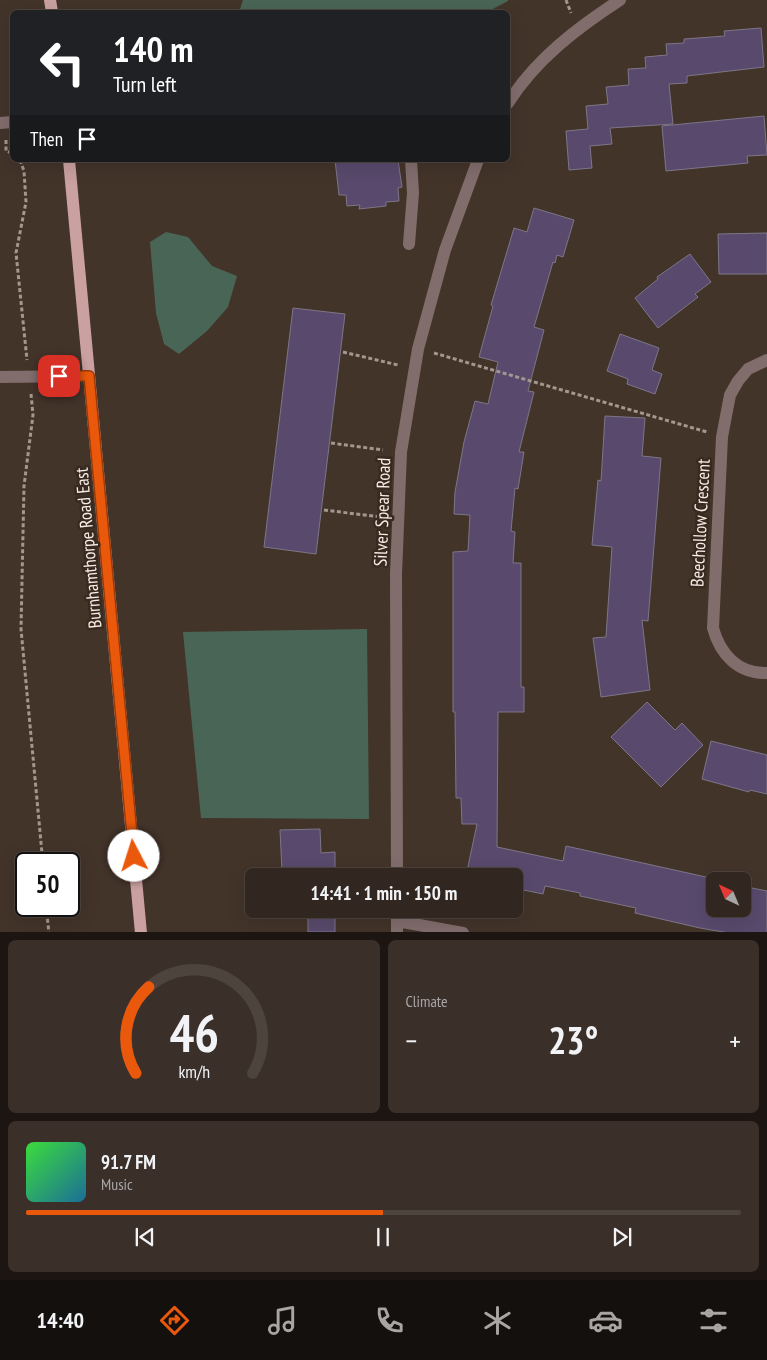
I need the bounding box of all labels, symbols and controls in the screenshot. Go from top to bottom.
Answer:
text: 140 m [113,26,194,72]
icon: left [30,30,95,95]
text: Turn left [113,70,177,98]
icon: arrive [73,125,101,153]
text: Then [30,127,63,151]
pin [38,355,80,397]
icon: arrive [45,362,73,390]
street label: Silver Spear Road [369,457,395,567]
street label: Beechollow Crescent [685,458,715,588]
street label: Burnhamthorpe Road East [70,467,106,629]
position arrow [107,829,159,881]
speed limit sign: 50 [15,852,80,917]
north arrow [706,872,751,918]
map controls [706,872,751,917]
text: 14:41 · 1 min · 150 m [311,881,457,905]
text: Climate [406,991,448,1011]
text: 46 [169,999,219,1066]
text: 23° [548,1015,598,1064]
text: − [406,1022,417,1059]
text: + [729,1022,741,1059]
text: km/h [178,1060,210,1083]
text: 91.7 FM [101,1150,156,1174]
text: Music [101,1174,133,1194]
icon: previous [131,1223,159,1251]
icon: pause [369,1223,397,1251]
icon: next [608,1223,636,1251]
icon: directions [157,1303,192,1338]
icon: music [265,1303,300,1338]
icon: phone [372,1303,407,1338]
icon: climate [480,1303,515,1338]
icon: car [588,1303,623,1338]
icon: filters [696,1303,731,1338]
text: 14:40 [36,1306,84,1334]

